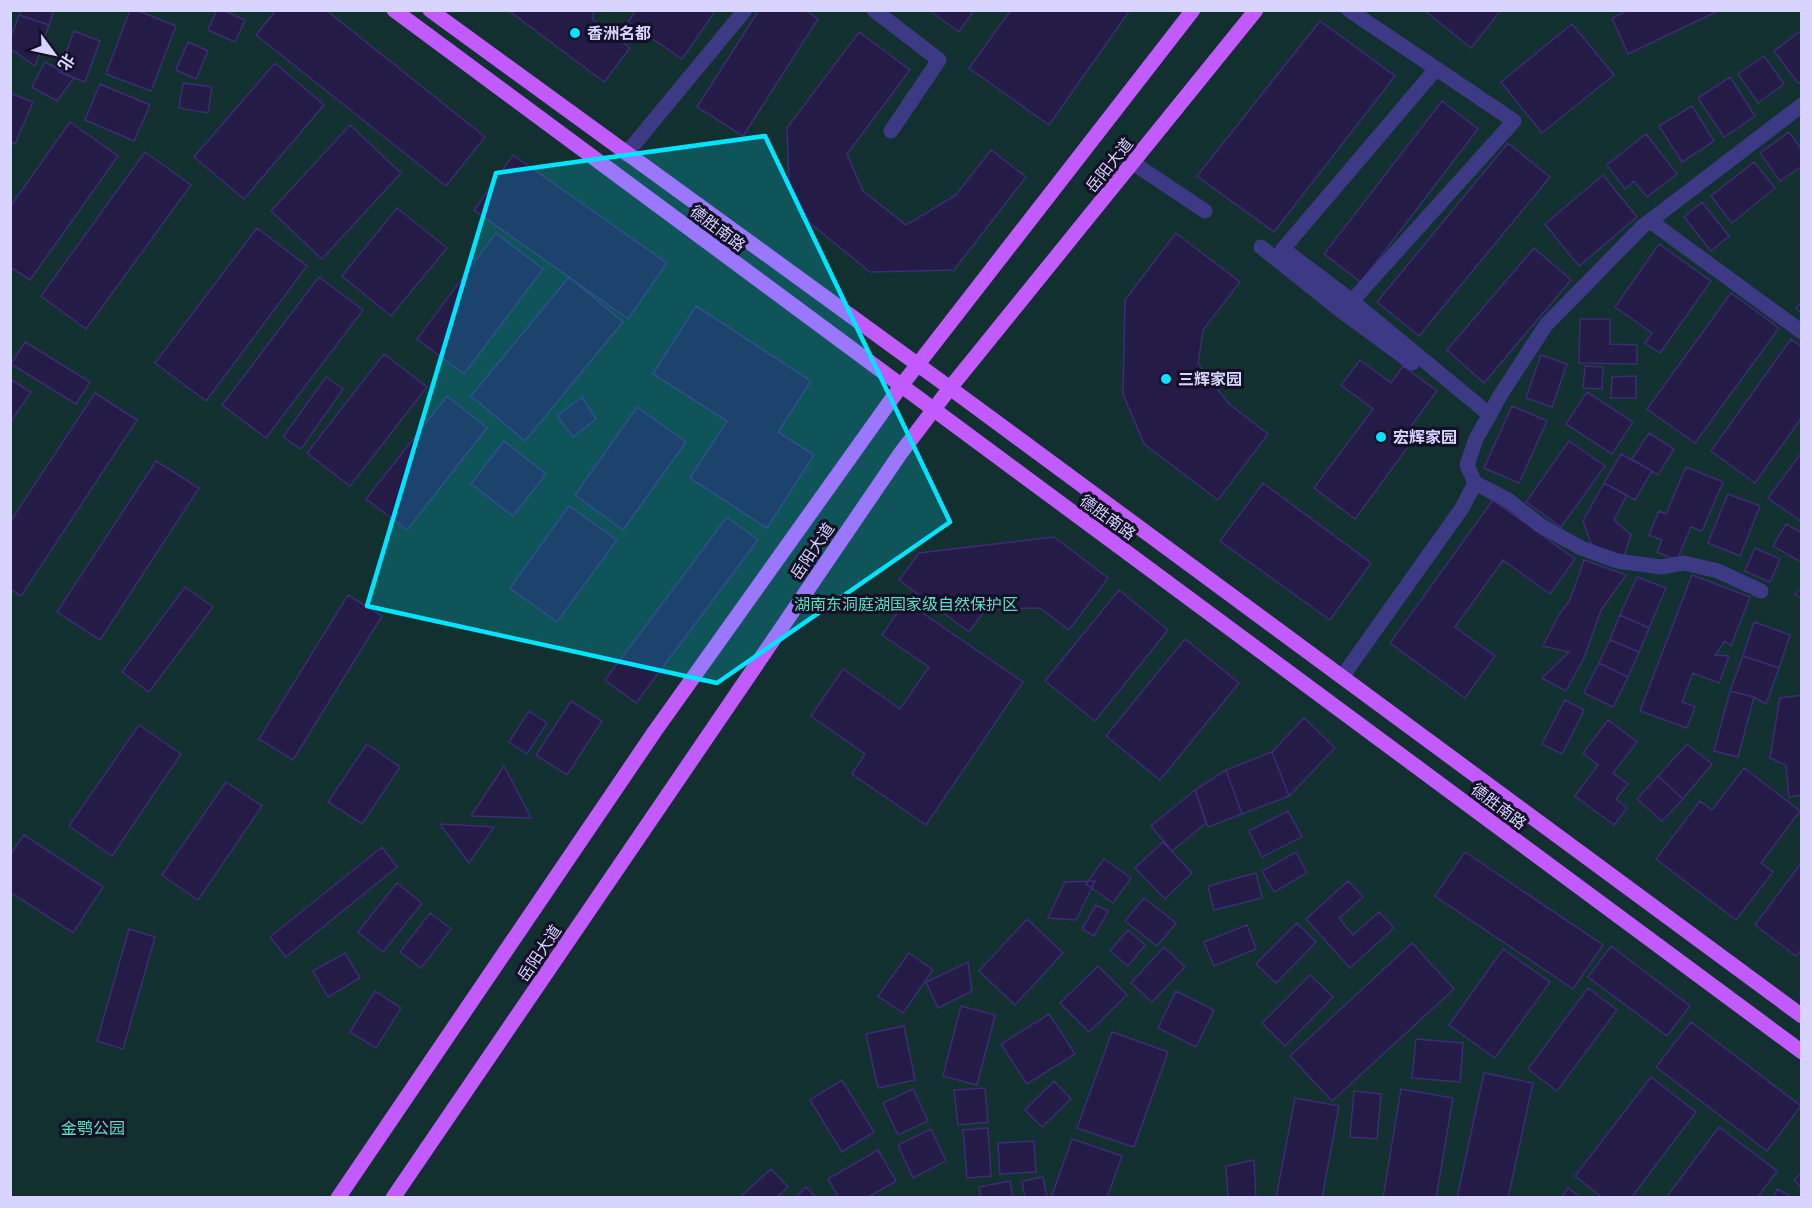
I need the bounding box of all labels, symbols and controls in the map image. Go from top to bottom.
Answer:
place label: 香洲名都 [587,22,651,44]
north arrow [24,24,84,84]
marker: 香洲名都 [568,26,582,40]
text: 北 [53,49,80,75]
street label: 岳阳大道 [1080,133,1138,197]
street label: 德胜南路 [686,200,750,256]
place label: 三辉家园 [1178,368,1242,390]
marker: 三辉家园 [1159,372,1173,386]
place label: 宏辉家园 [1393,426,1457,448]
marker: 宏辉家园 [1374,430,1388,444]
street label: 德胜南路 [1076,489,1140,545]
street label: 岳阳大道 [785,518,839,584]
park label: 湖南东洞庭湖国家级自然保护区 [794,593,1018,615]
street label: 德胜南路 [1467,778,1531,834]
street label: 岳阳大道 [512,920,566,986]
park label: 金鹗公园 [61,1117,125,1139]

